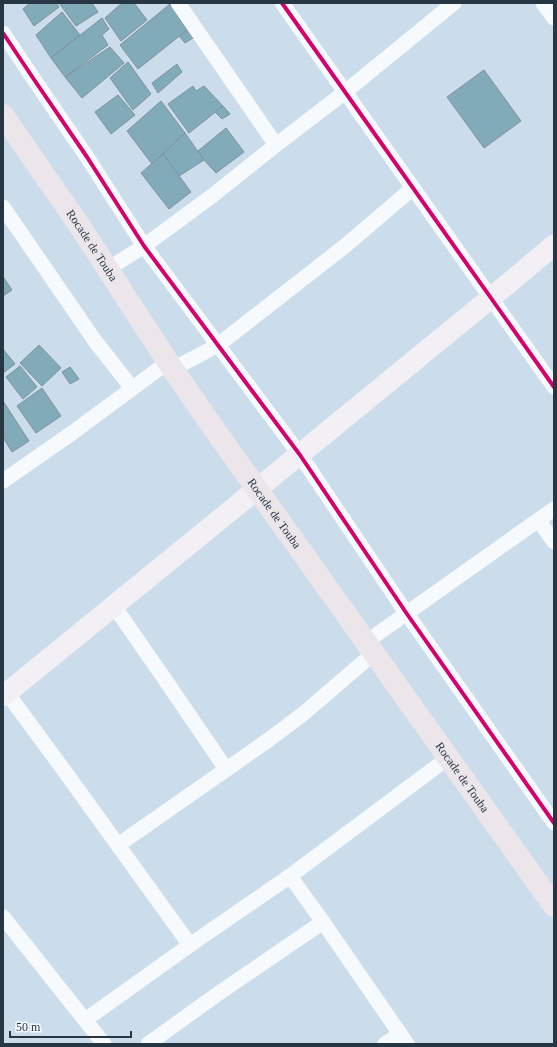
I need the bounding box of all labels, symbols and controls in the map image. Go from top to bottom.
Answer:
street label: Rocade de Touba [63,207,121,285]
street label: Rocade de Touba [244,476,304,552]
street label: Rocade de Touba [432,739,492,816]
scale bar [10,1013,131,1039]
text: 50 m [16,1020,41,1034]

